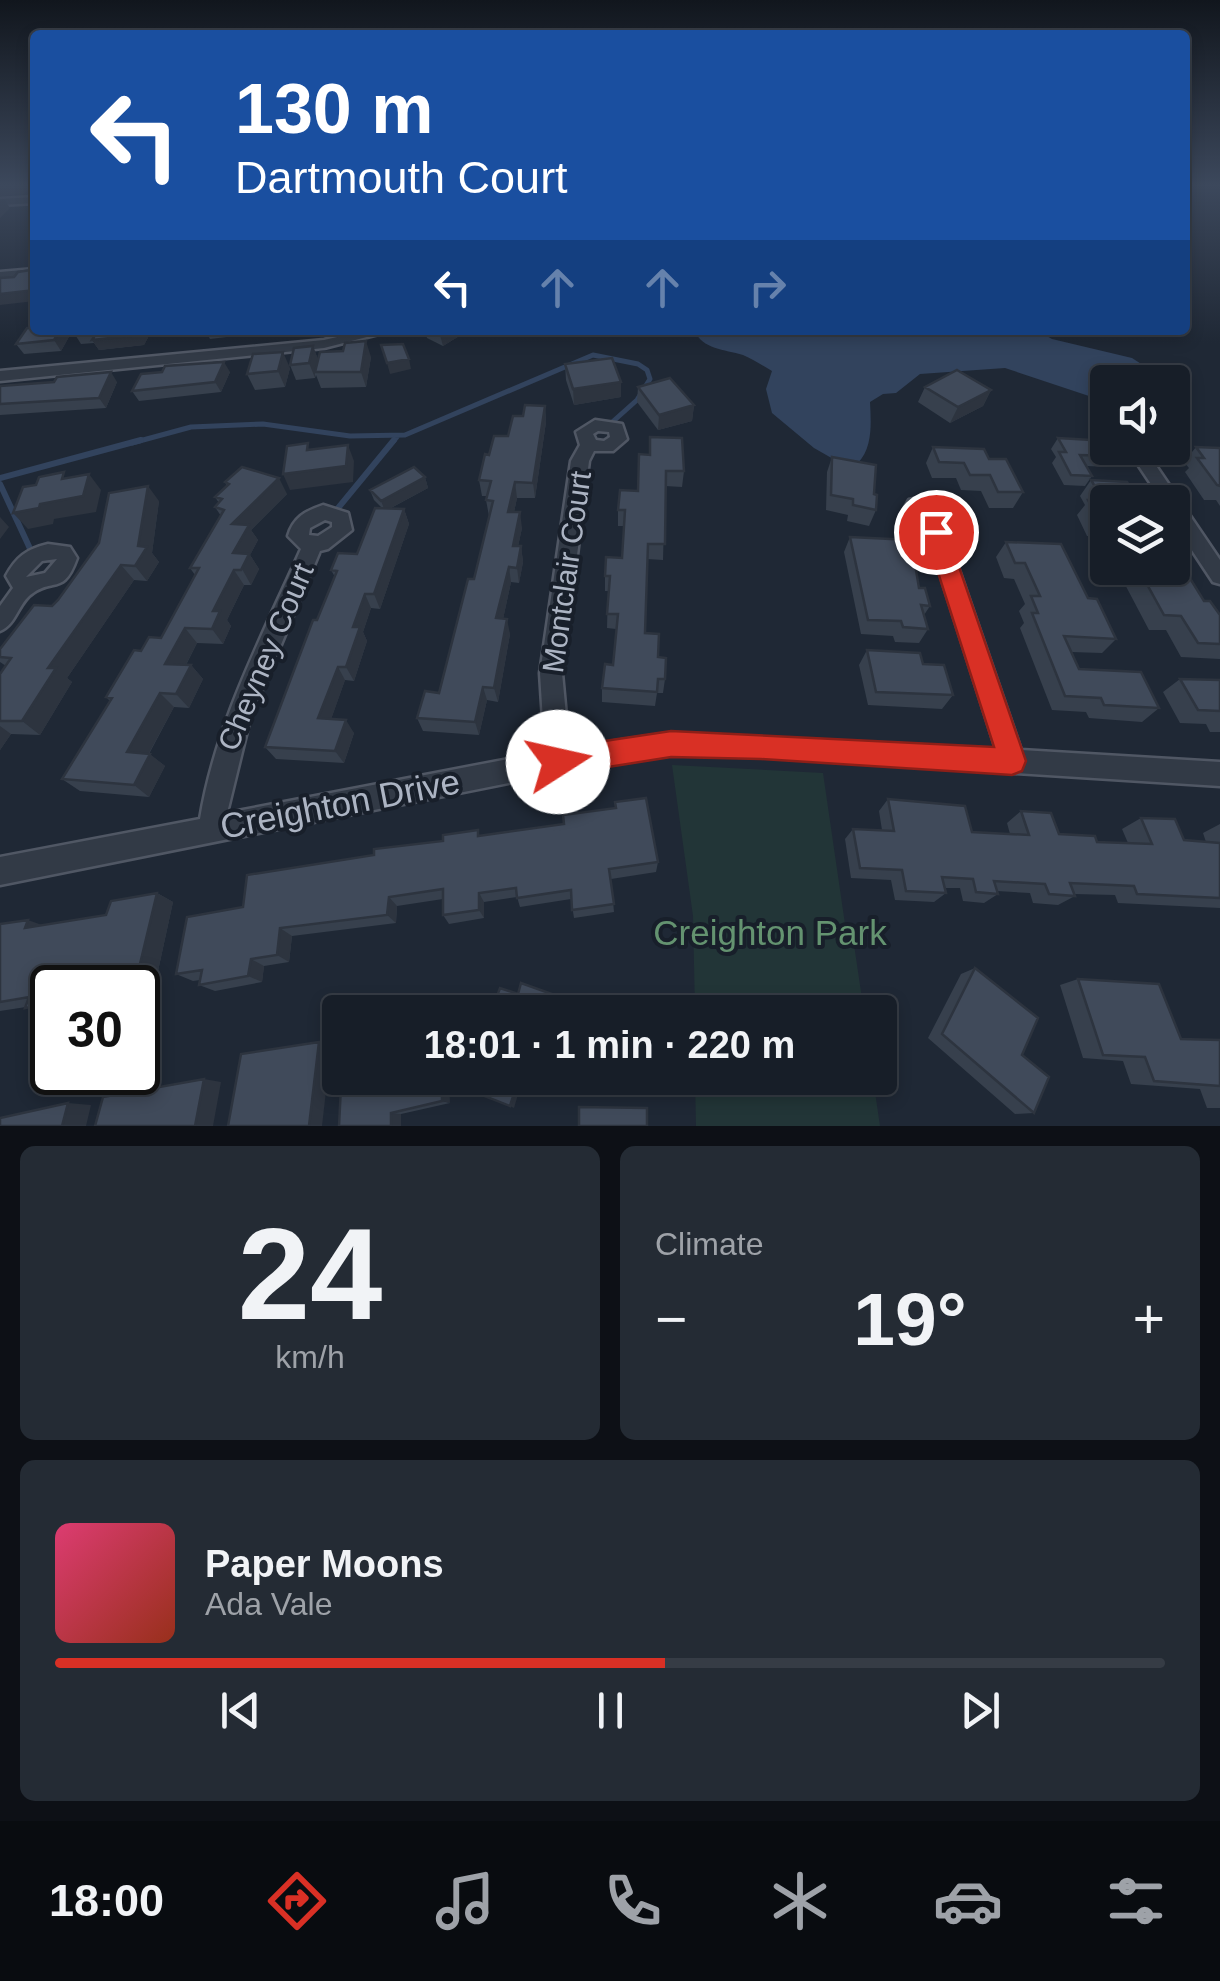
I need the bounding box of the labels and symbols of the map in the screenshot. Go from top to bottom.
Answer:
street label: Montclair Court [536,468,597,675]
pin [894,490,979,575]
street label: Cheyney Court [211,558,320,755]
position arrow [506,710,610,814]
street label: Creighton Drive [217,761,463,846]
park label: Creighton Park [653,913,887,952]
speed limit sign: 30 [30,965,160,1095]

